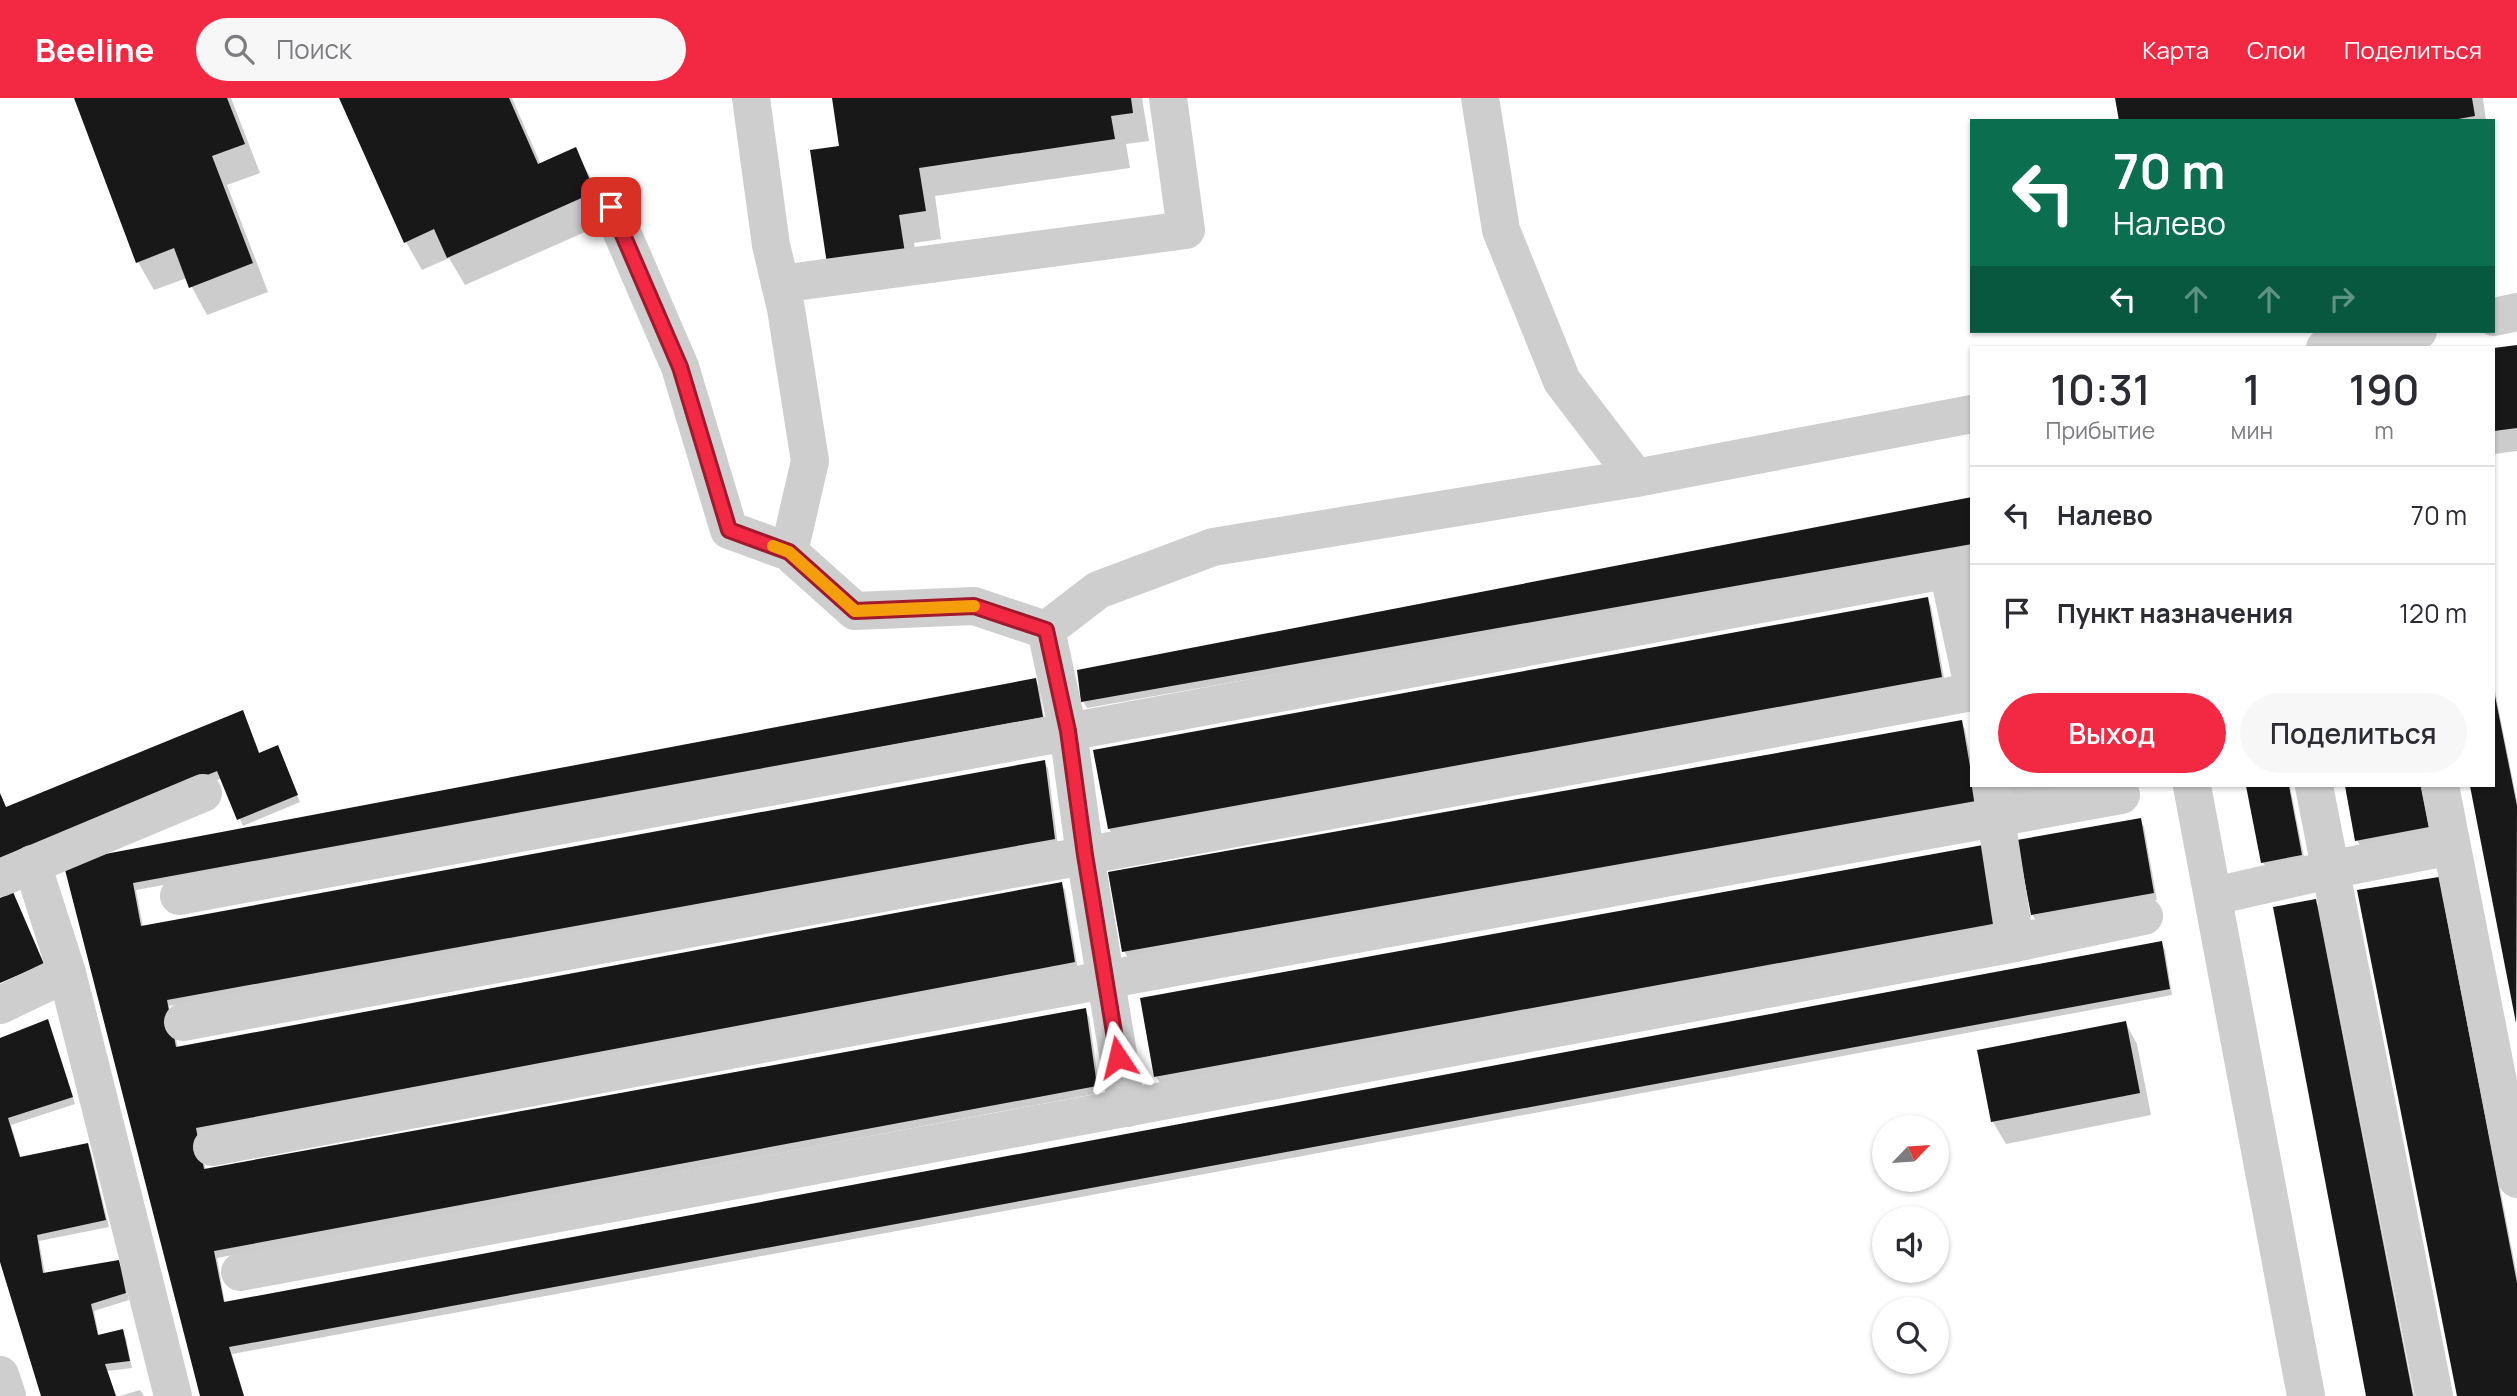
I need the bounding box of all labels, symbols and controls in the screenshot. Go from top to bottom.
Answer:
search box [196,18,686,81]
text: Beeline [35,27,154,72]
icon: search [220,30,258,68]
text: Поиск [276,31,352,67]
text: Карта [2142,33,2209,66]
text: Слои [2247,33,2306,66]
text: Поделиться [2344,33,2482,66]
text: 70 m [2113,137,2225,204]
icon: left [1998,147,2089,238]
pin [581,177,641,237]
icon: arrive [592,188,630,226]
text: Налево [2113,201,2226,245]
icon: left [2104,280,2142,318]
icon: ahead [2177,280,2215,318]
icon: ahead [2250,280,2288,318]
icon: right [2323,280,2361,318]
text: 10:31 [2050,360,2150,418]
text: 1 [2243,360,2261,418]
text: 190 [2349,360,2420,418]
text: Прибытие [2046,414,2155,446]
text: мин [2231,414,2273,446]
text: m [2374,414,2394,446]
icon: left [1998,496,2036,534]
text: Налево [2057,497,2153,533]
text: 70 m [2411,497,2467,533]
icon: arrive [1998,594,2036,632]
text: Пункт назначения [2057,595,2293,631]
text: 120 m [2399,595,2467,631]
button: Выход [1998,693,2226,773]
button: Поделиться [2240,693,2467,773]
position arrow [1081,1020,1155,1094]
north arrow [1872,1115,1950,1192]
map controls [1872,1115,1949,1374]
button: sound [1872,1206,1949,1283]
button: search [1872,1297,1949,1374]

